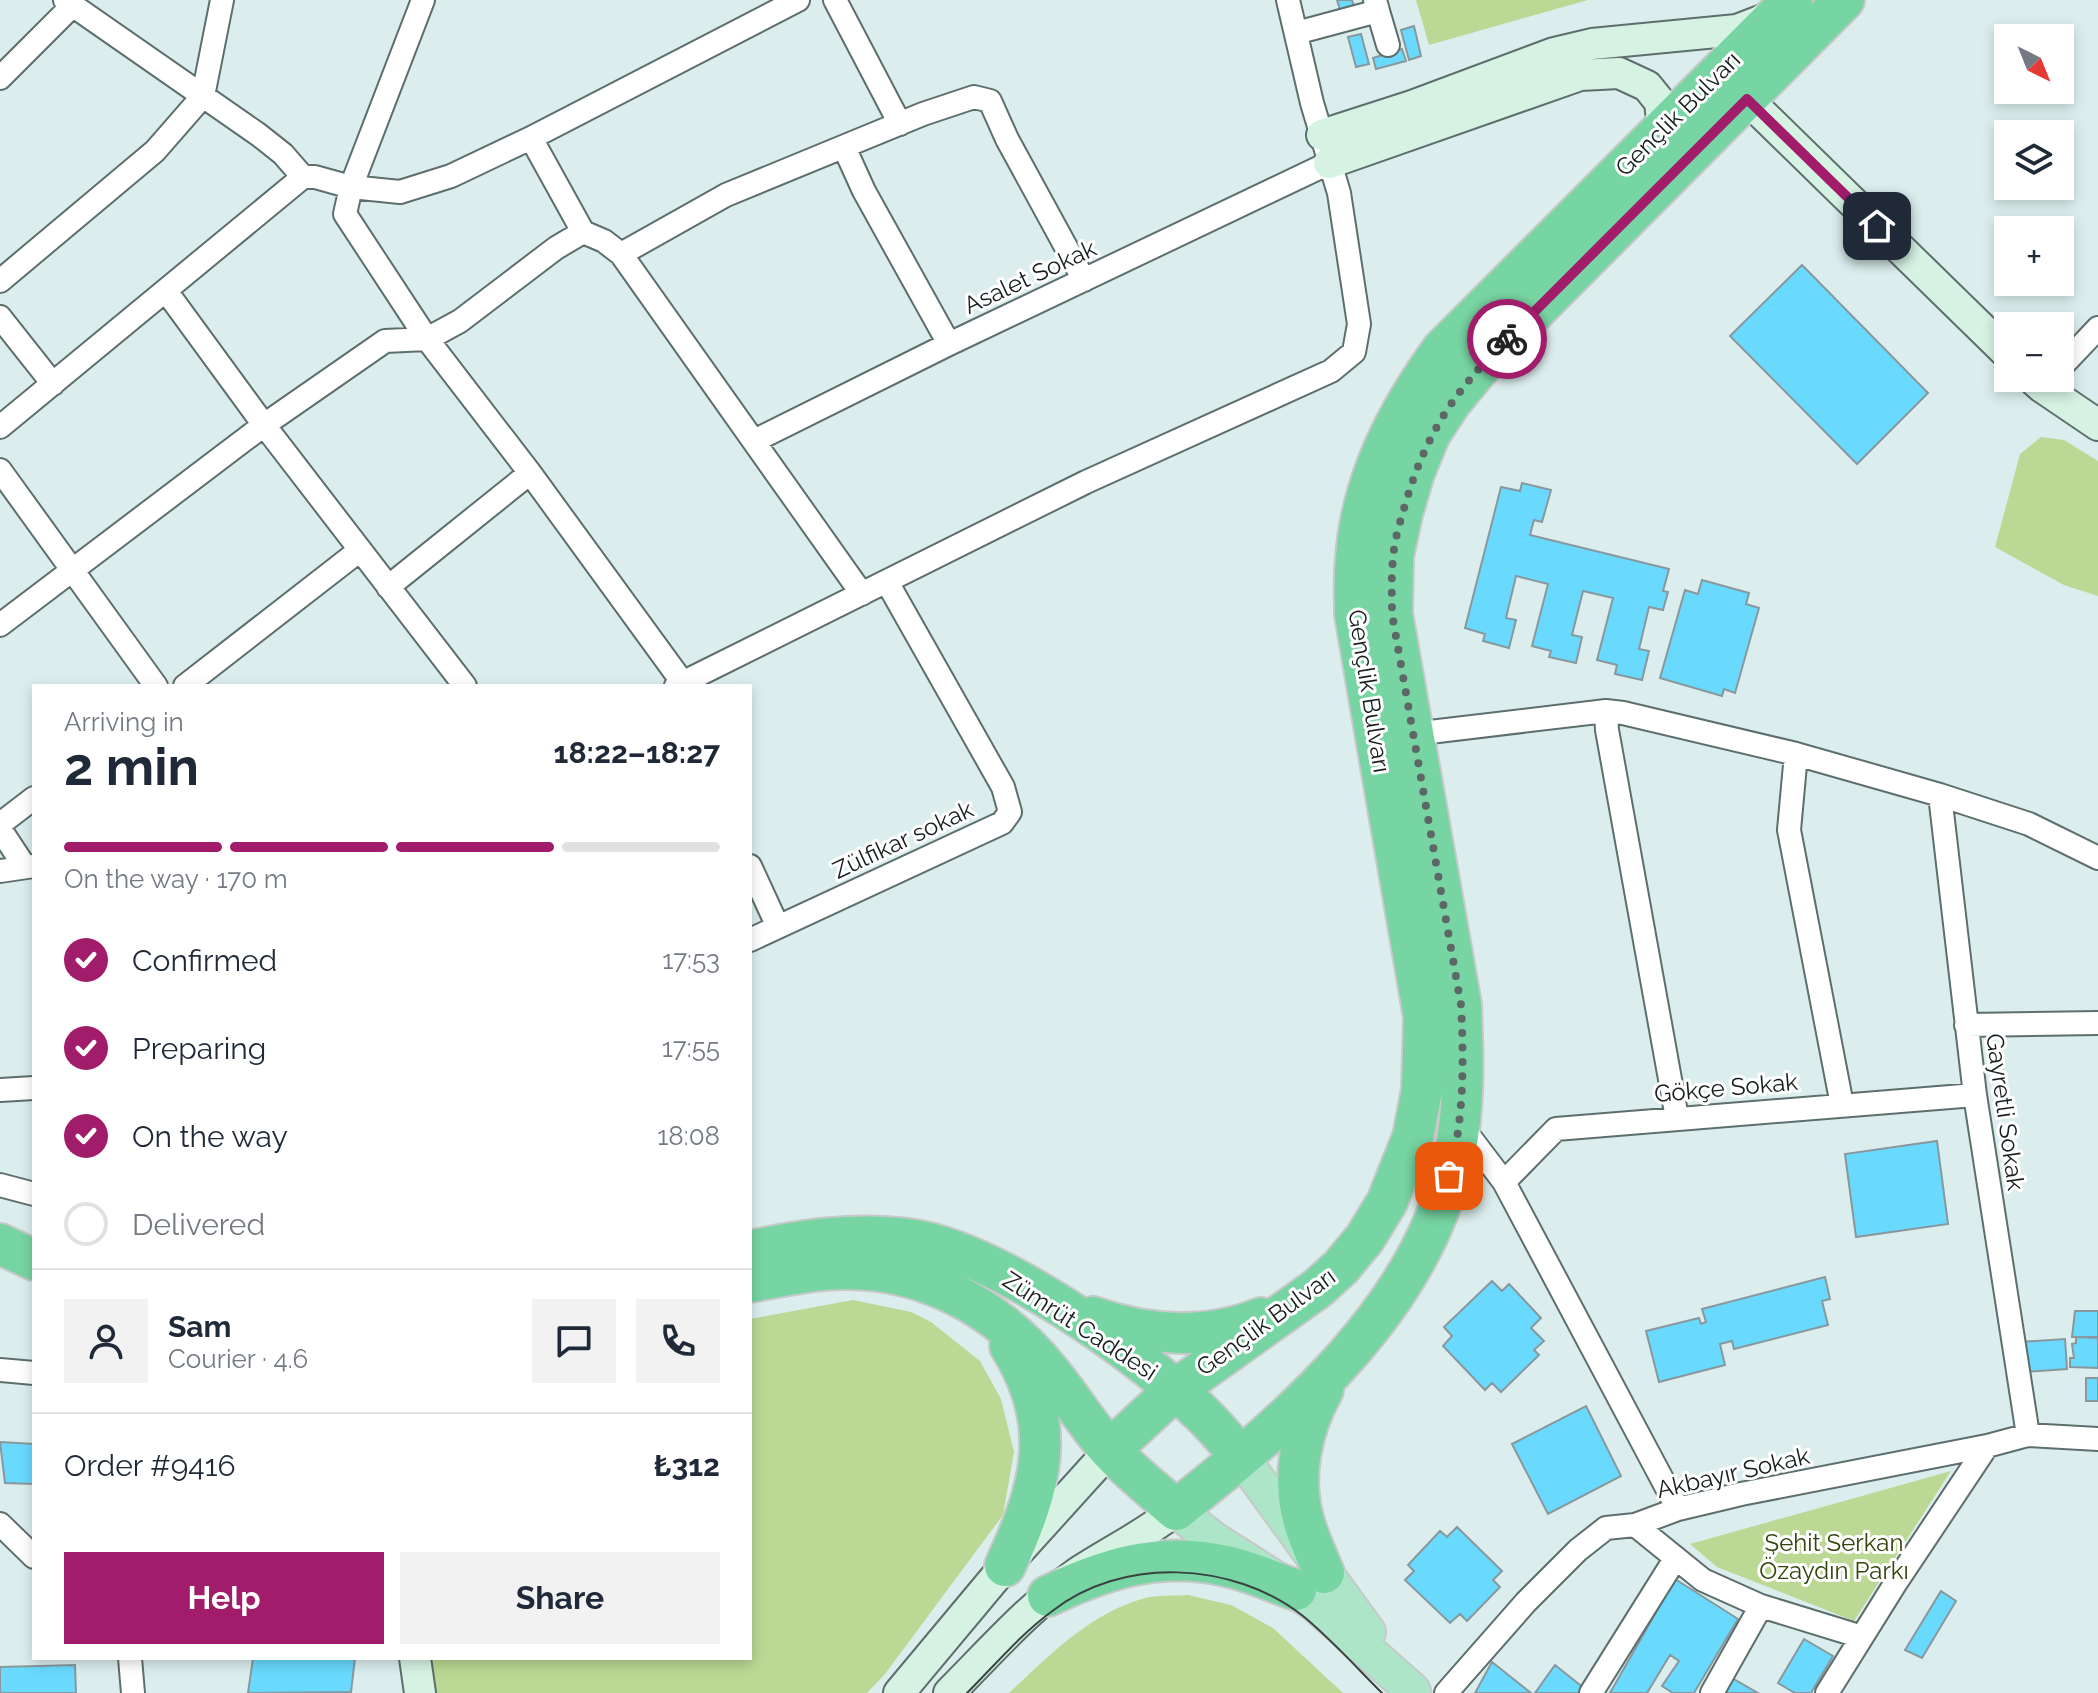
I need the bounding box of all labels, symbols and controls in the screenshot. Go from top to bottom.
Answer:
north arrow [1994,24,2074,104]
map controls [1994,24,2074,392]
street label: Gençlik Bulvarı [1609,45,1746,182]
button: layers [1994,120,2074,200]
pin [1843,192,1911,260]
icon: home [1855,204,1899,248]
button: + [1994,216,2074,296]
street label: Asalet Sokak [959,233,1101,320]
courier [1467,299,1547,379]
button: − [1994,312,2074,392]
icon: bike [1485,317,1529,361]
street label: Gençlik Bulvarı [1342,607,1397,774]
text: Arriving in [64,707,184,737]
text: 18:22–18:27 [554,735,720,770]
text: 2 min [64,736,199,797]
street label: Zülfikar sokak [828,794,978,885]
text: On the way · 170 m [64,864,288,894]
icon: check [64,938,108,982]
text: Confirmed [132,943,277,978]
text: 17:53 [662,945,720,975]
icon: check [64,1026,108,1070]
text: Preparing [132,1031,266,1066]
street label: Gayretli Sokak [1980,1032,2031,1193]
text: 17:55 [662,1033,720,1063]
street label: Gökçe Sokak [1653,1067,1799,1108]
icon: check [64,1114,108,1158]
text: On the way [132,1119,288,1154]
text: 18:08 [657,1121,720,1151]
pin [1415,1142,1483,1210]
icon: bag [1427,1154,1471,1198]
text: Delivered [132,1207,265,1242]
street label: Gençlik Bulvarı [1191,1261,1341,1382]
street label: Zümrüt Caddesi [998,1265,1163,1386]
button: person [64,1299,148,1383]
button: chat [532,1299,616,1383]
button: phone [636,1299,720,1383]
text: Sam [168,1309,231,1344]
text: Courier · 4.6 [168,1344,308,1374]
street label: Akbayır Sokak [1654,1441,1812,1504]
text: Order #9416 [64,1448,236,1483]
text: ₺312 [654,1448,720,1483]
park label: Şehit Serkan Özaydın Parkı [1759,1528,1909,1585]
button: Help [64,1552,384,1644]
button: Share [400,1552,720,1644]

